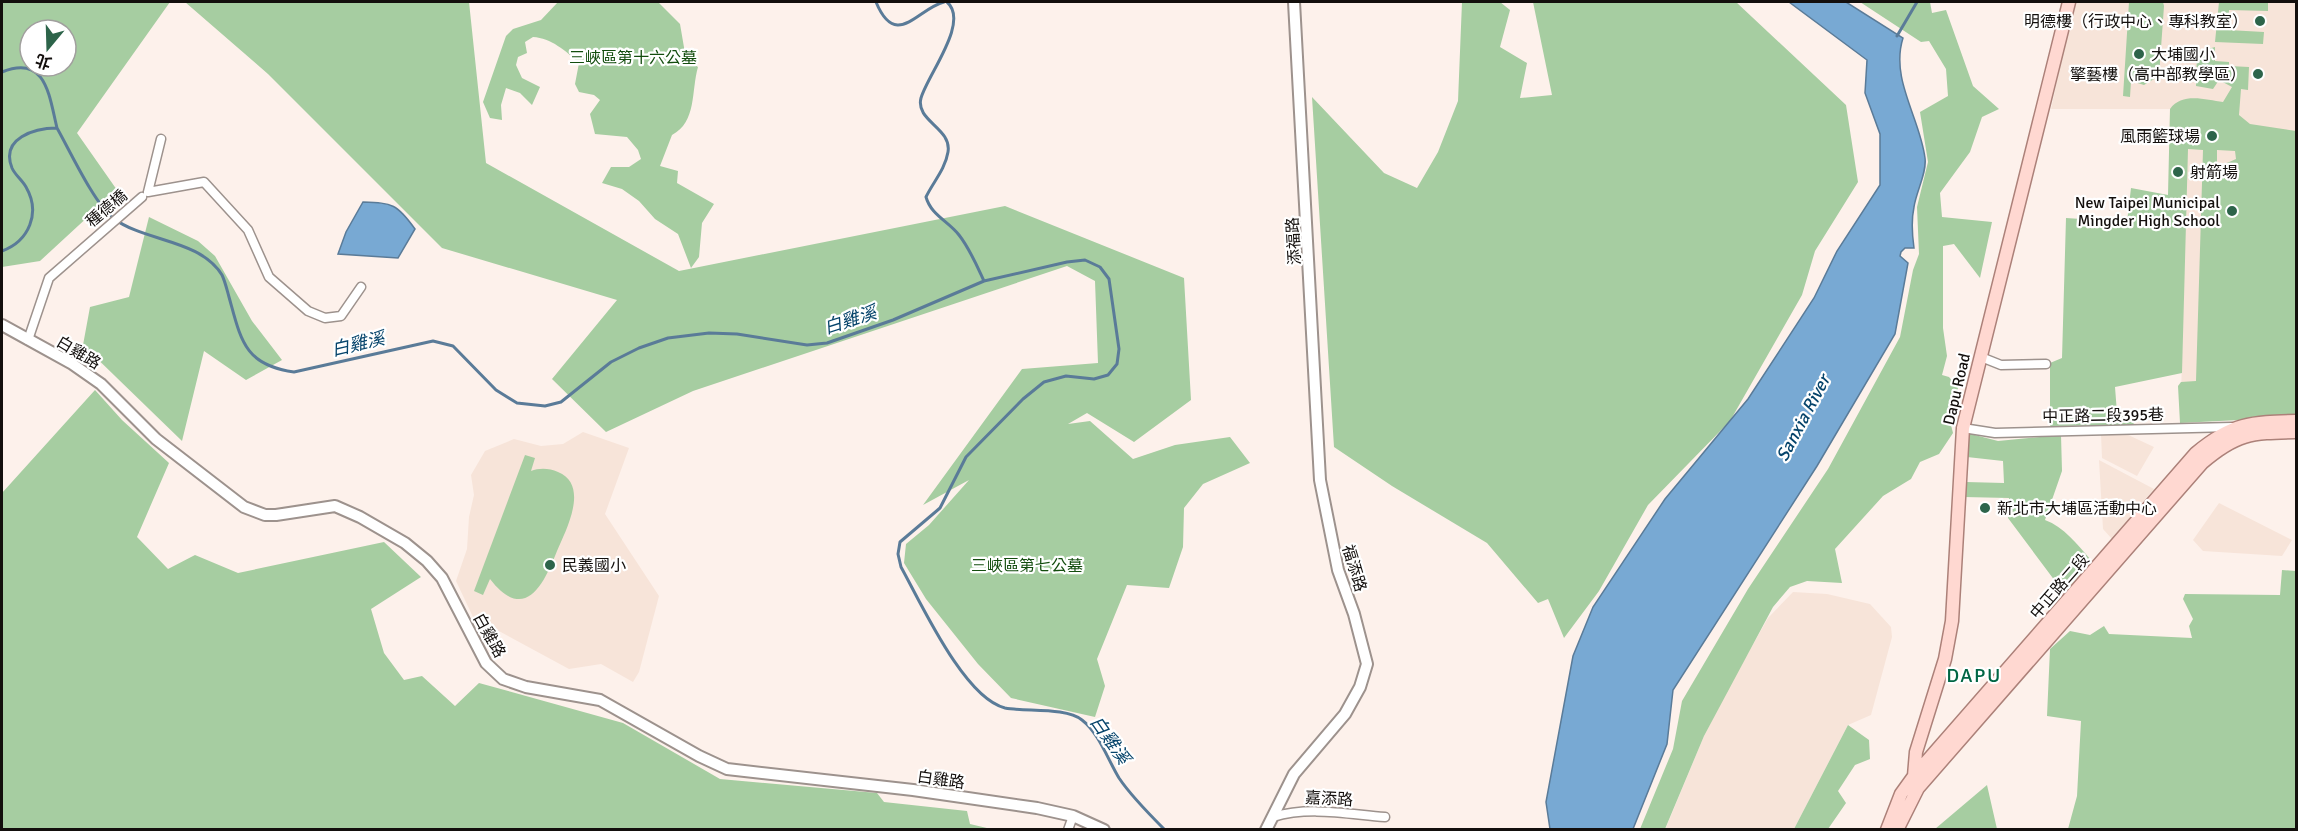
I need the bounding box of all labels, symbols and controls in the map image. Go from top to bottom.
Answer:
place label: 明德樓（行政中心、專科教室） [2024,12,2248,32]
marker: 明德樓（行政中心、專科教室） [2253,14,2267,28]
north arrow [18,18,78,78]
place label: 大埔國小 [2151,45,2215,65]
marker: 大埔國小 [2132,47,2146,61]
park label: 三峽區第十六公墓 [569,48,697,68]
text: 北 [33,49,54,73]
place label: 擎藝樓（高中部教學區） [2070,65,2246,85]
marker: 擎藝樓（高中部教學區） [2251,67,2265,81]
place label: 風雨籃球場 [2120,127,2200,147]
marker: 風雨籃球場 [2205,129,2219,143]
place label: 射箭場 [2190,163,2238,183]
marker: 射箭場 [2171,165,2185,179]
street label: 種德橋 [82,186,131,232]
place label: New Taipei Municipal Mingder High School [2075,193,2220,231]
marker: New Taipei Municipal Mingder High School [2225,204,2239,218]
street label: 添福路 [1283,216,1305,265]
water label: 白雞溪 [821,300,882,339]
water label: 白雞溪 [329,327,390,361]
street label: 白雞路 [53,332,104,374]
street label: Dapu Road [1939,351,1975,427]
water label: Sanxia River [1771,369,1836,465]
street label: 中正路二段395巷 [2042,405,2164,427]
place label: 新北市大埔區活動中心 [1997,499,2157,519]
marker: 新北市大埔區活動中心 [1978,501,1992,515]
street label: 福添路 [1337,542,1371,594]
street label: 中正路二段 [2026,550,2094,623]
place label: 民義國小 [562,556,626,576]
park label: 三峽區第七公墓 [971,556,1083,576]
marker: 民義國小 [543,558,557,572]
street label: 白雞路 [469,610,510,661]
district label: DAPU [1946,663,2002,688]
water label: 白雞溪 [1086,712,1136,771]
street label: 白雞路 [916,767,966,793]
street label: 嘉添路 [1304,788,1353,810]

